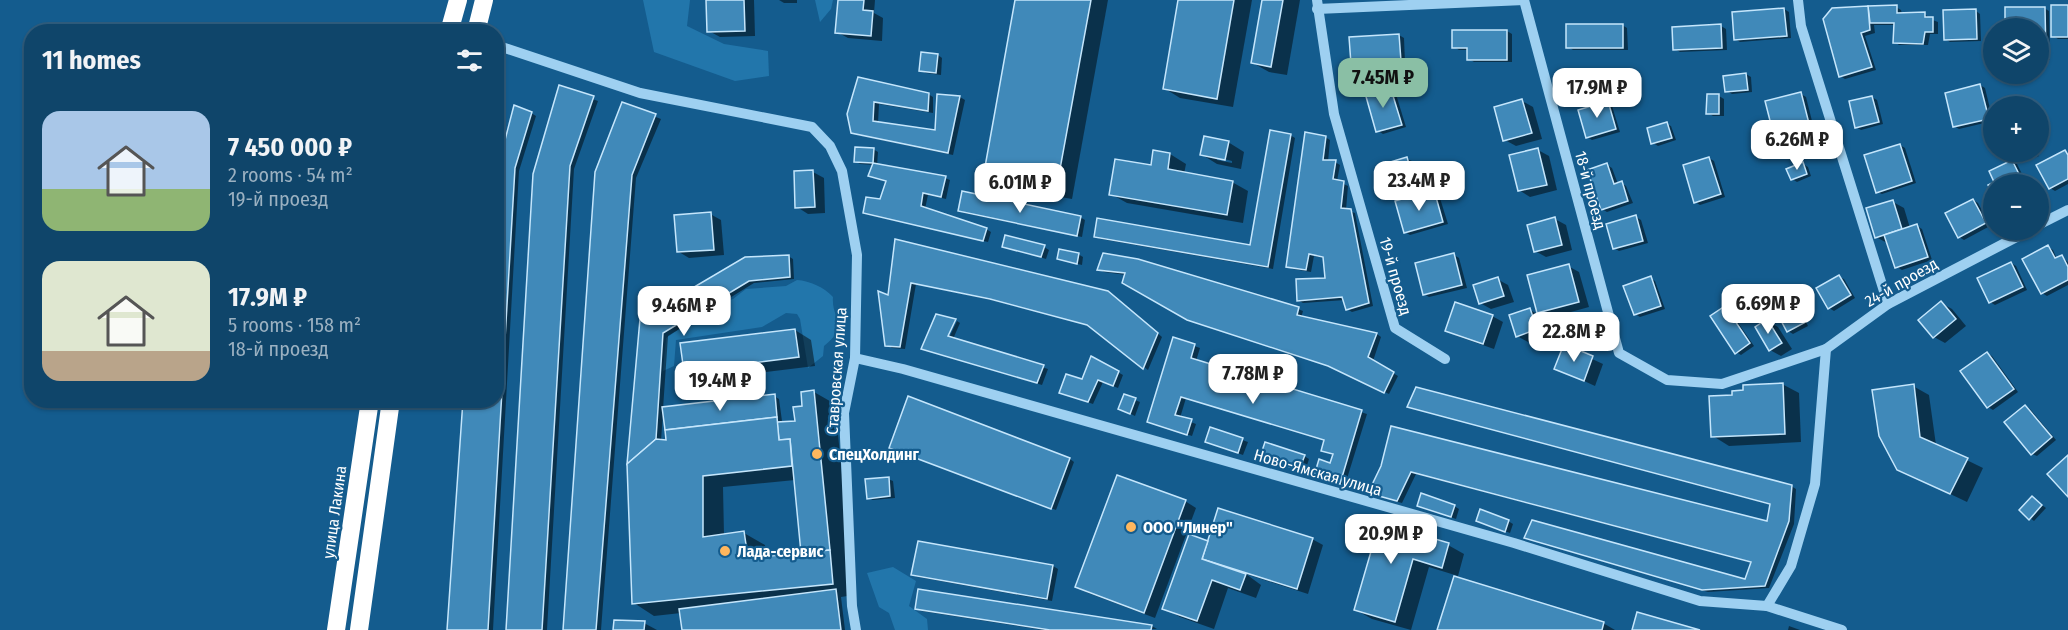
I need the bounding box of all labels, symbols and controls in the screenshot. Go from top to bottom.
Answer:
map controls [1983,18,2049,240]
button: layers [1983,18,2049,84]
icon: filters [453,44,486,77]
text: 11 homes [42,45,141,76]
pin: 7.45M ₽ [1328,58,1438,109]
text: 7.45M ₽ [1352,65,1414,89]
pin: 17.9M ₽ [1542,68,1652,119]
text: 17.9M ₽ [1567,75,1627,99]
button: + [1983,96,2049,162]
pin: 6.26M ₽ [1742,120,1852,171]
text: 6.26M ₽ [1765,127,1829,151]
text: 7 450 000 ₽ [228,132,352,163]
icon: home [90,135,162,207]
street label: 18-й проезд [1571,149,1610,231]
pin: 23.4M ₽ [1364,161,1474,212]
text: 2 rooms · 54 m² [228,163,353,187]
pin: 6.01M ₽ [965,163,1075,214]
text: 23.4M ₽ [1388,168,1450,192]
text: 6.01M ₽ [988,170,1052,194]
button: − [1983,174,2049,240]
text: 19-й проезд [228,187,328,211]
street label: 19-й проезд [1375,235,1416,317]
street label: 24-й проезд [1862,254,1941,311]
text: 17.9M ₽ [228,282,307,313]
pin: 6.69M ₽ [1713,284,1823,335]
icon: home [90,285,162,357]
pin: 9.46M ₽ [629,286,739,337]
text: 6.69M ₽ [1736,291,1800,315]
text: 9.46M ₽ [652,293,716,317]
street label: Ставровская улица [823,306,850,435]
pin: 22.8M ₽ [1519,312,1629,363]
text: 5 rooms · 158 m² [228,313,361,337]
text: 22.8M ₽ [1542,319,1606,343]
text: 18-й проезд [228,337,329,361]
pin: 7.78M ₽ [1198,354,1308,405]
pin: 19.4M ₽ [665,361,775,412]
text: 7.78M ₽ [1222,361,1284,385]
text: 19.4M ₽ [689,368,751,392]
place label: СпецХолдинг [829,445,919,464]
street label: Ново-Ямская улица [1252,445,1384,500]
marker: СпецХолдинг [810,447,824,461]
street label: улица Лакина [319,464,350,560]
pin: 20.9M ₽ [1336,514,1446,565]
place label: ООО "Линер" [1143,518,1233,537]
marker: ООО "Линер" [1124,520,1138,534]
text: 20.9M ₽ [1359,521,1423,545]
place label: Лада-сервис [737,542,823,561]
marker: Лада-сервис [718,544,732,558]

